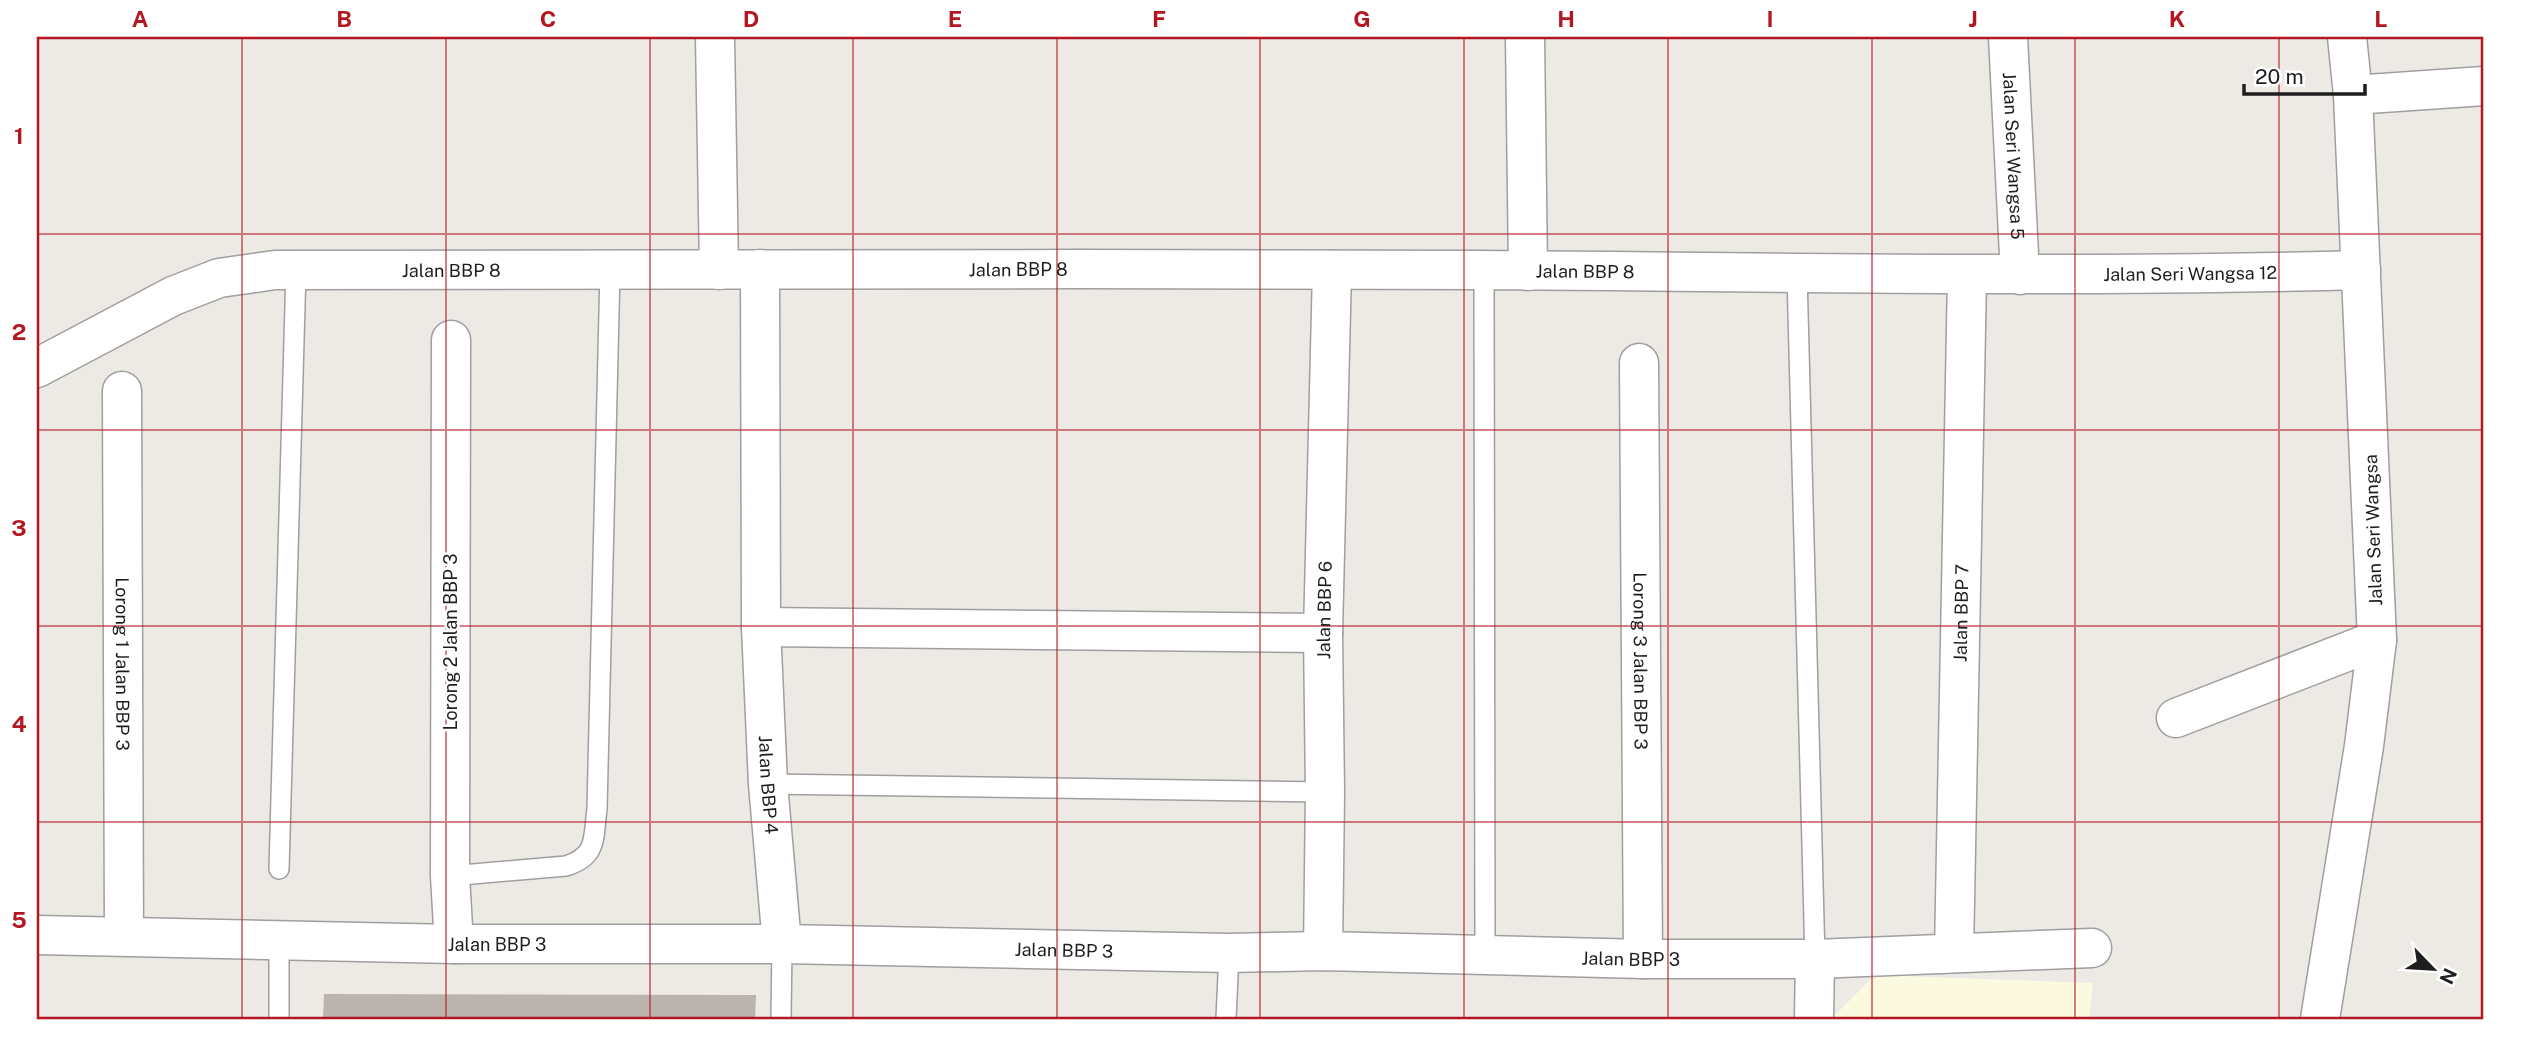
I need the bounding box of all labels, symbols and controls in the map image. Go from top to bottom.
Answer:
text: A [132,5,149,32]
text: B [336,5,352,32]
text: C [540,5,556,32]
text: D [743,5,759,32]
text: E [948,5,962,32]
text: F [1152,5,1166,32]
text: G [1353,5,1371,32]
text: H [1557,5,1575,32]
text: I [1766,5,1774,32]
text: J [1968,5,1978,32]
text: K [2169,5,2185,32]
text: L [2374,5,2388,32]
scale bar [2244,52,2365,96]
text: 20 m [2255,64,2304,89]
street label: Jalan Seri Wangsa 5 [1999,72,2029,240]
text: 1 [14,122,24,149]
street label: Jalan BBP 8 [402,259,501,280]
street label: Jalan BBP 8 [969,259,1068,280]
street label: Jalan BBP 8 [1536,260,1635,282]
street label: Jalan Seri Wangsa 12 [2103,261,2277,284]
text: 2 [12,318,26,345]
street label: Jalan Seri Wangsa [2360,454,2386,606]
text: 3 [11,514,27,541]
street label: Lorong 2 Jalan BBP 3 [440,554,461,730]
street label: Jalan BBP 6 [1312,561,1335,659]
street label: Jalan BBP 7 [1949,564,1972,662]
street label: Lorong 3 Jalan BBP 3 [1630,572,1652,750]
street label: Lorong 1 Jalan BBP 3 [112,577,134,751]
text: 4 [11,710,27,737]
street label: Jalan BBP 4 [755,735,783,835]
text: 5 [11,906,27,933]
street label: Jalan BBP 3 [447,933,546,955]
north arrow [2398,934,2468,1004]
street label: Jalan BBP 3 [1014,938,1113,961]
street label: Jalan BBP 3 [1581,947,1680,970]
text: N [2435,965,2462,988]

